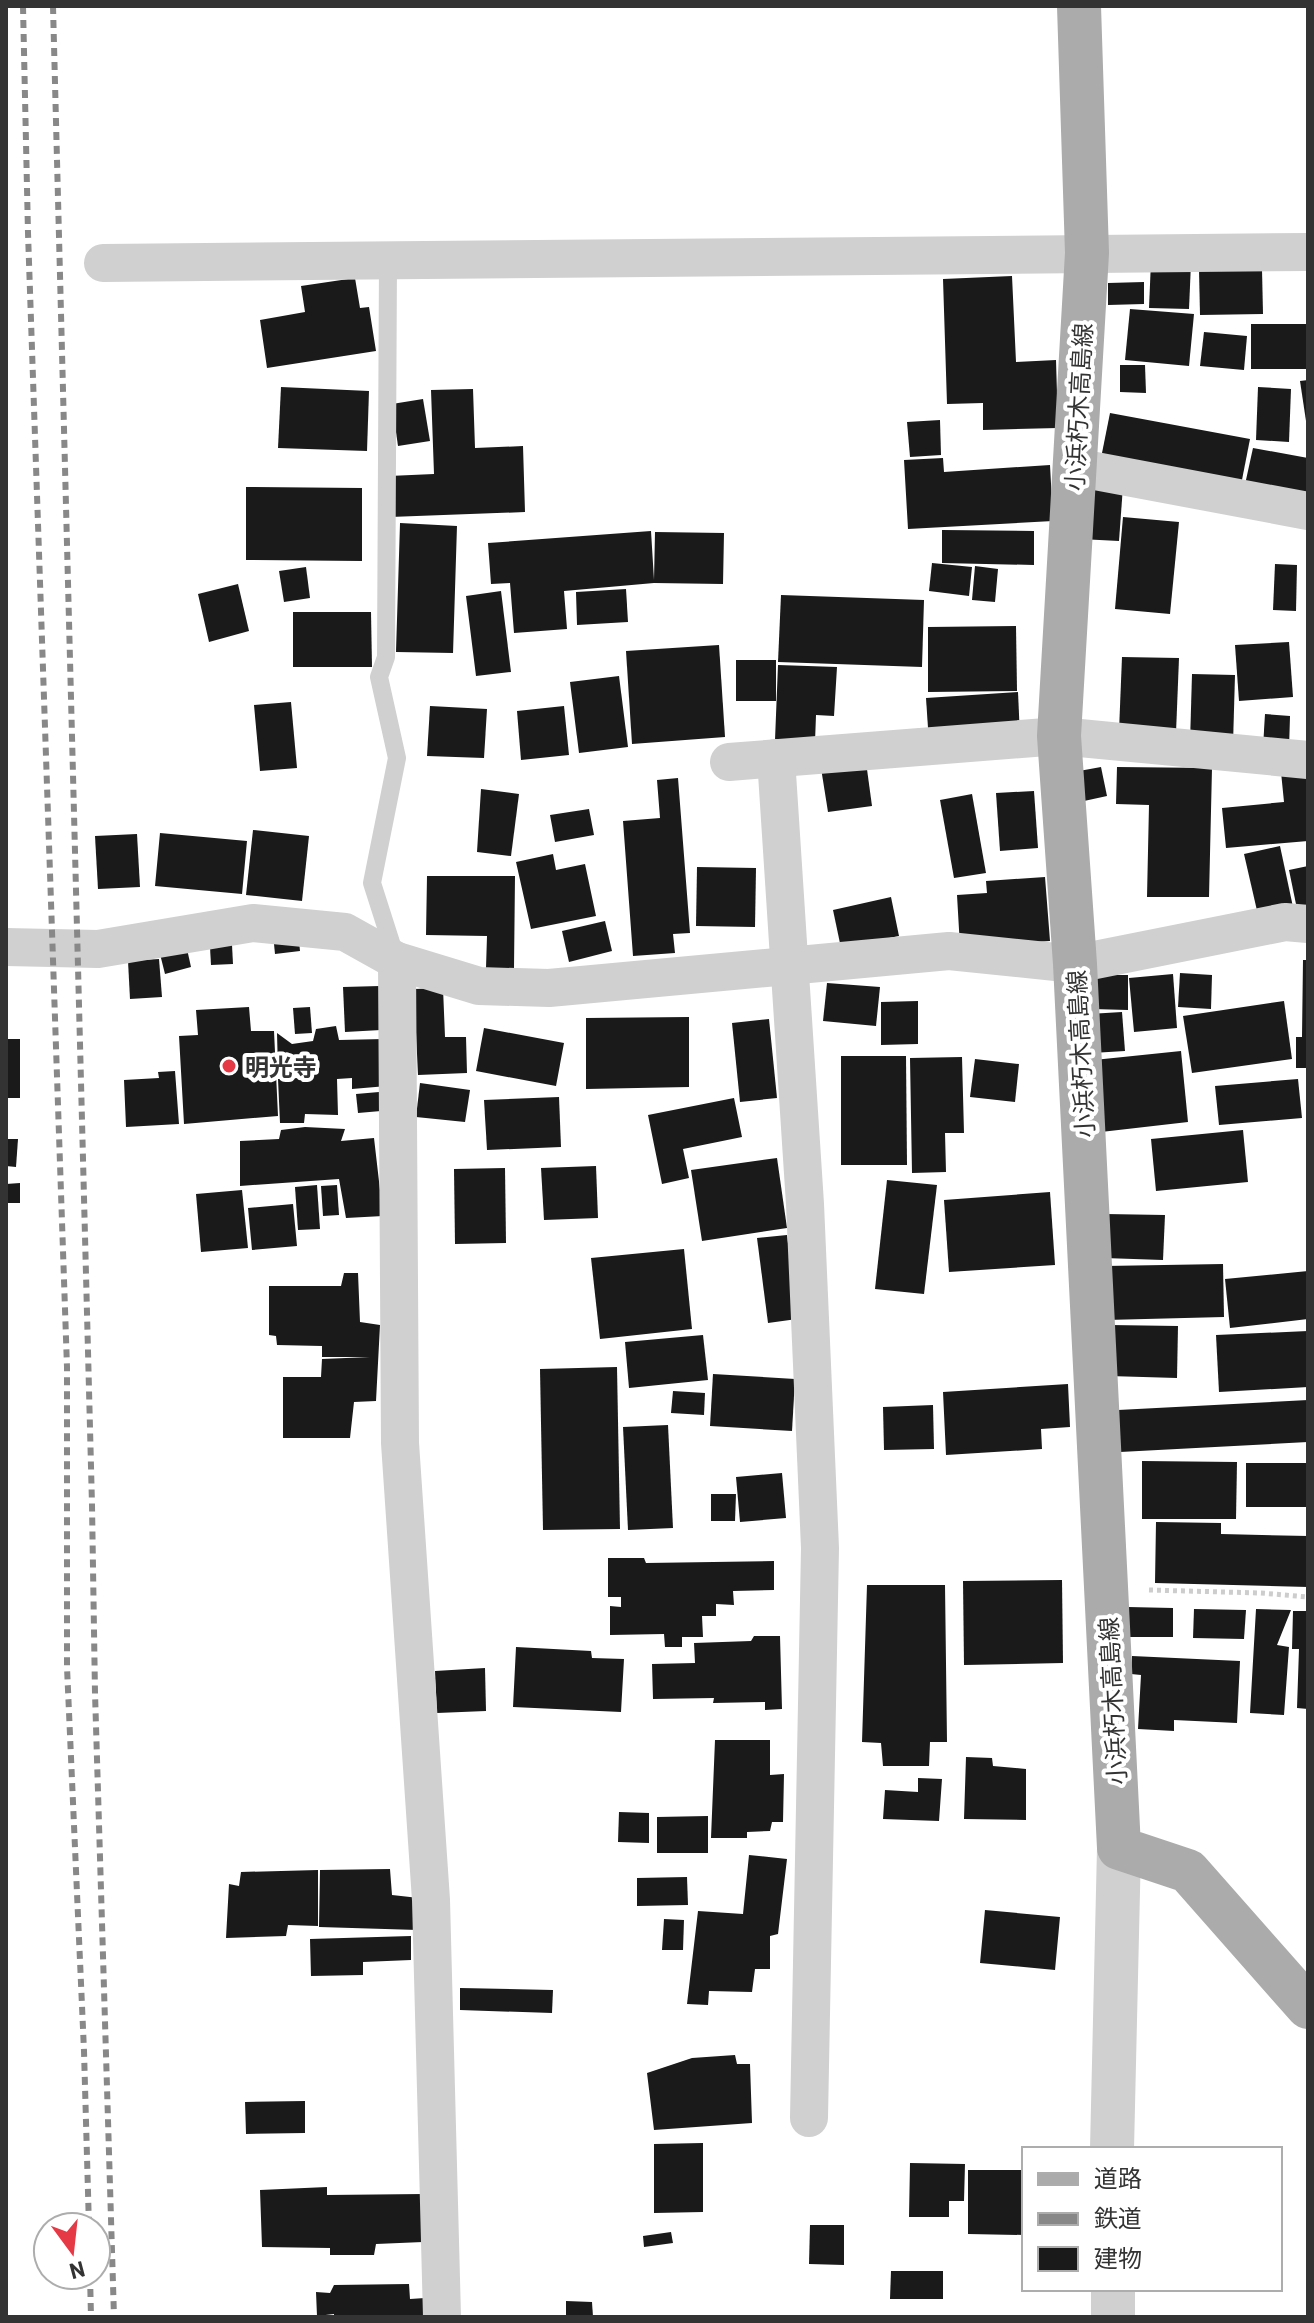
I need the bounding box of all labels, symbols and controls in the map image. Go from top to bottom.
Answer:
street label: 小浜朽木高島線 [1059,322,1097,492]
street label: 小浜朽木高島線 [1061,969,1099,1139]
place label: 明光寺 [245,1052,317,1081]
marker: 明光寺 [220,1057,238,1075]
street label: 小浜朽木高島線 [1093,1616,1131,1786]
legend [1022,2147,1282,2291]
text: 道路 [1094,2163,1142,2192]
text: 鉄道 [1094,2203,1142,2232]
north arrow [32,2211,112,2291]
text: 建物 [1094,2243,1142,2272]
text: N [67,2257,88,2286]

